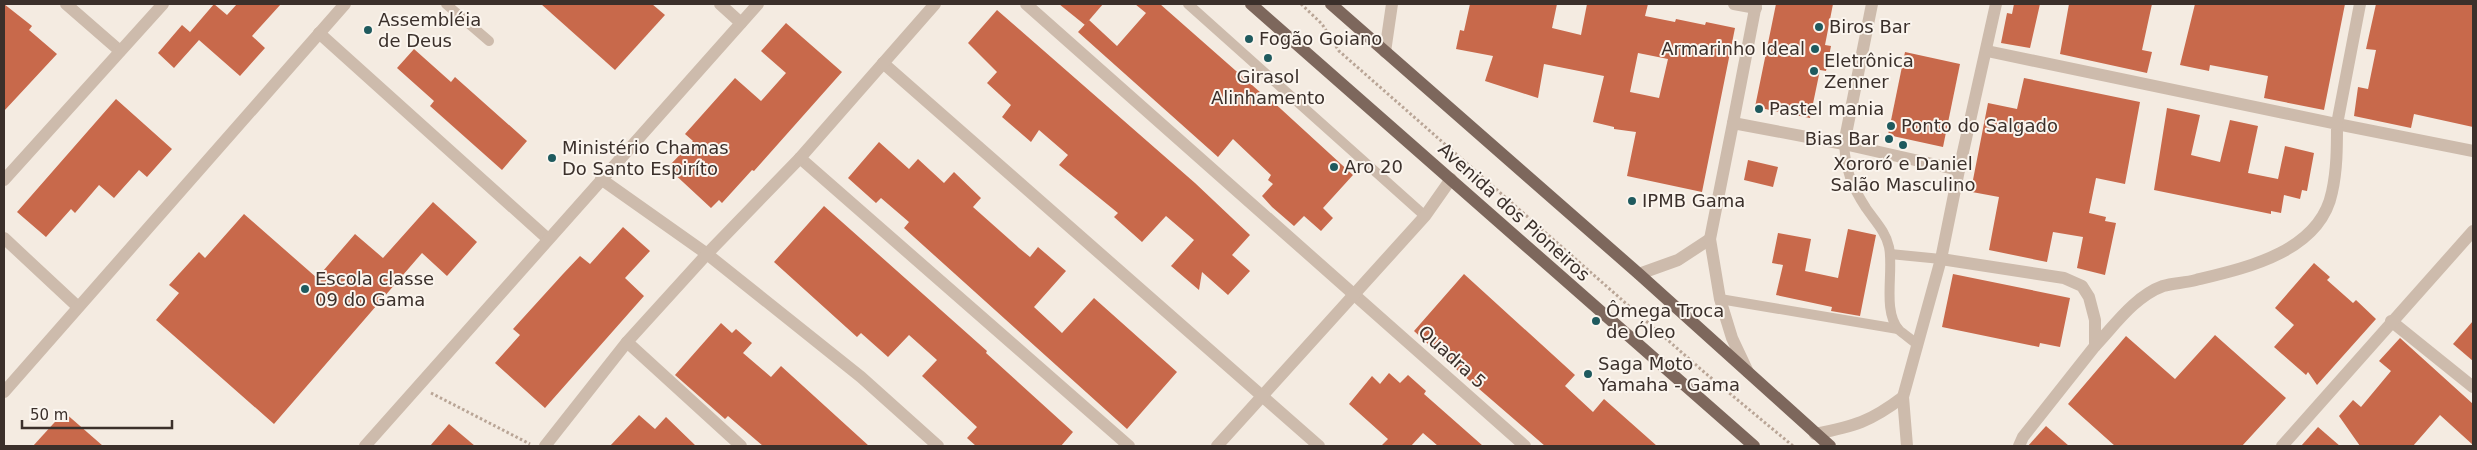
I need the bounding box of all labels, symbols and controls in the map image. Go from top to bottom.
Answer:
place label: Assembléia de Deus [378,9,481,51]
place label: Biros Bar [1829,16,1911,37]
marker: Biros Bar [1813,21,1825,33]
marker: Assembléia de Deus [362,24,374,36]
place label: Fogão Goiano [1259,28,1382,49]
marker: Fogão Goiano [1243,33,1255,45]
place label: Armarinho Ideal [1661,38,1805,59]
marker: Armarinho Ideal [1809,43,1821,55]
place label: Eletrônica Zenner [1824,50,1914,92]
marker: Girasol Alinhamento [1262,52,1274,64]
marker: Eletrônica Zenner [1808,65,1820,77]
place label: Girasol Alinhamento [1211,66,1325,108]
place label: Pastel mania [1769,98,1884,119]
marker: Pastel mania [1753,103,1765,115]
place label: Ponto do Salgado [1901,115,2058,136]
marker: Ponto do Salgado [1885,120,1897,132]
place label: Bias Bar [1805,128,1880,149]
marker: Bias Bar [1883,133,1895,145]
place label: Ministério Chamas Do Santo Espiríto [562,137,729,179]
street label: Avenida dos Pioneiros [1434,138,1594,285]
marker: Xororó e Daniel Salão Masculino [1897,139,1909,151]
marker: Ministério Chamas Do Santo Espiríto [546,152,558,164]
place label: Xororó e Daniel Salão Masculino [1831,153,1975,195]
place label: Aro 20 [1344,156,1403,177]
marker: Aro 20 [1328,161,1340,173]
place label: IPMB Gama [1642,190,1745,211]
marker: IPMB Gama [1626,195,1638,207]
place label: Escola classe 09 do Gama [315,268,434,310]
marker: Escola classe 09 do Gama [299,283,311,295]
place label: Ômega Troca de Óleo [1606,300,1724,342]
marker: Ômega Troca de Óleo [1590,315,1602,327]
street label: Quadra 5 [1414,321,1490,392]
place label: Saga Moto Yamaha - Gama [1597,353,1740,395]
marker: Saga Moto Yamaha - Gama [1582,368,1594,380]
scale bar [22,398,172,430]
text: 50 m [30,406,68,424]

